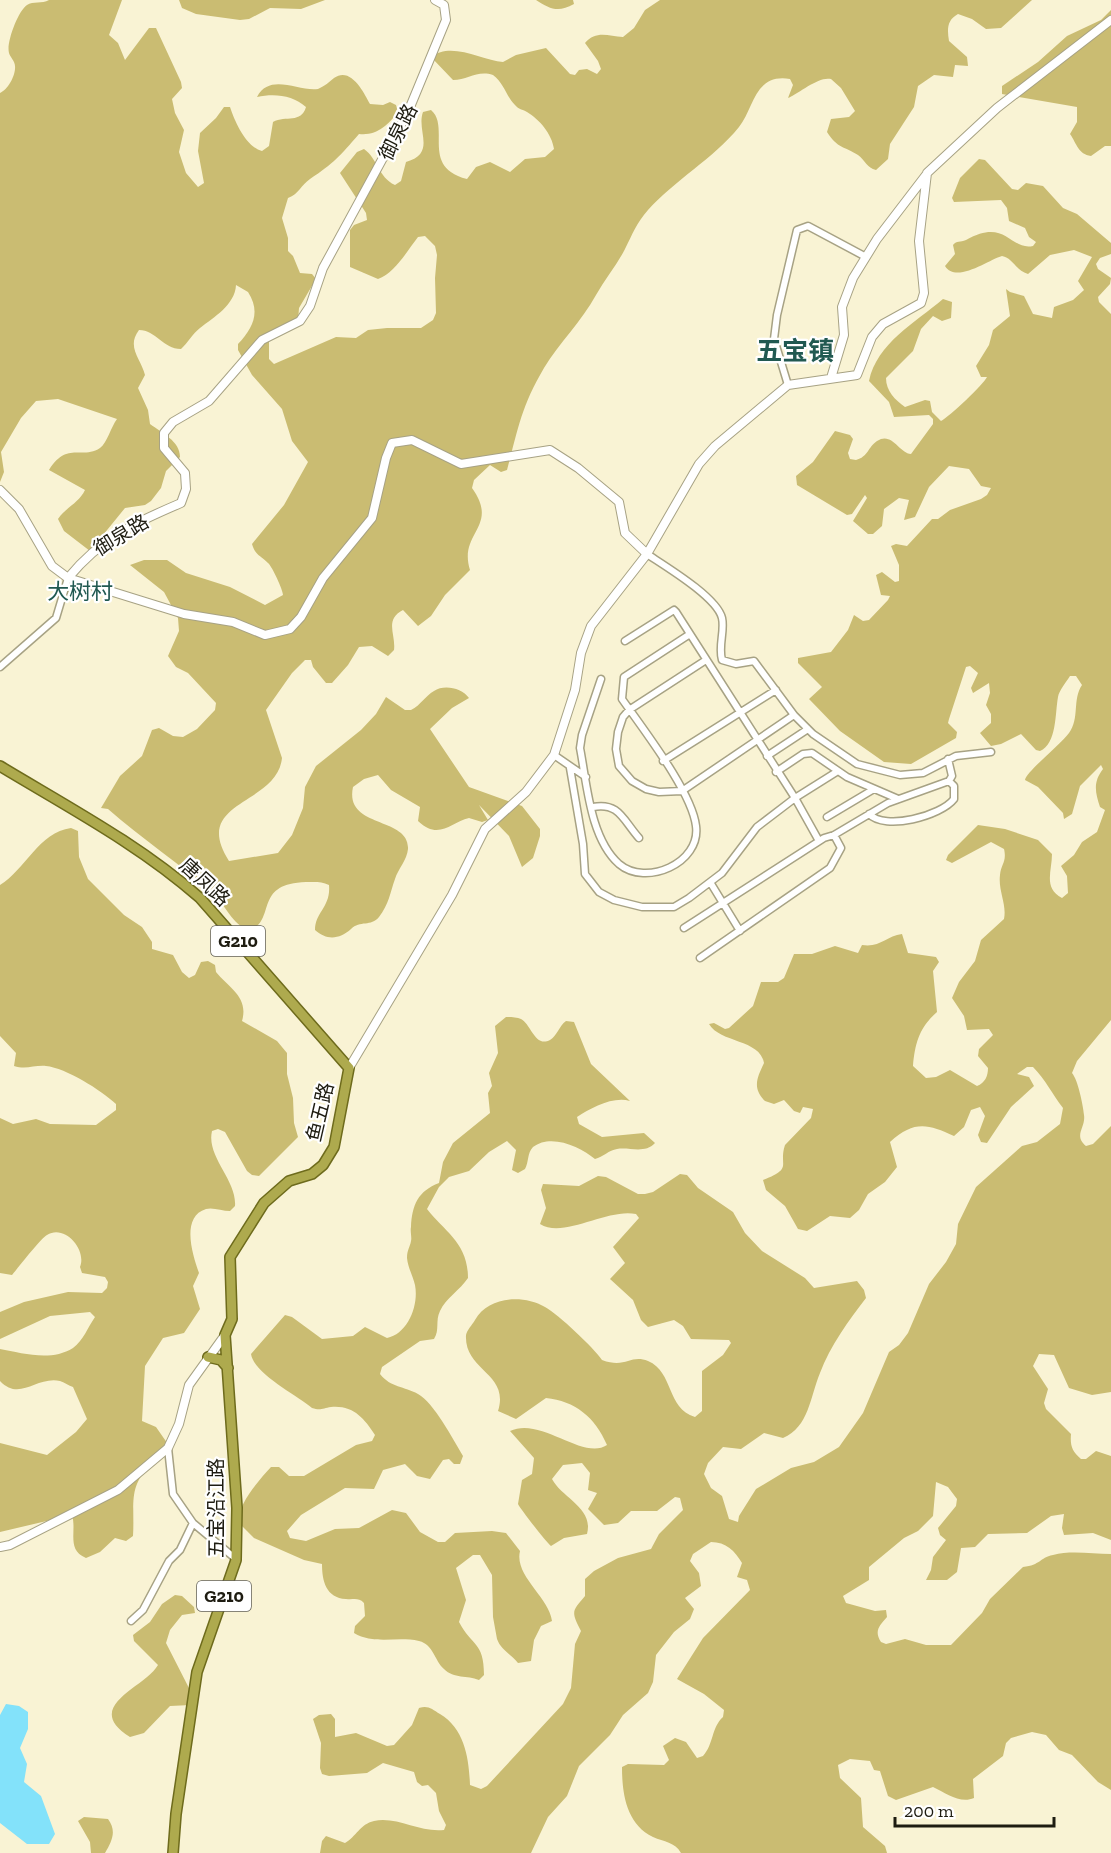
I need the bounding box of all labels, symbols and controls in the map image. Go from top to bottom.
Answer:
street label: 御泉路 [374,100,422,164]
district label: 五宝镇 [756,335,834,367]
street label: 御泉路 [89,509,153,561]
district label: 大树村 [47,578,113,605]
street label: 唐凤路 [175,853,235,911]
road number: G210 [211,926,265,956]
street label: 鱼五路 [302,1080,338,1144]
street label: 五宝沿江路 [204,1458,228,1558]
road number: G210 [197,1581,251,1611]
scale bar [895,1790,1054,1828]
text: 200 m [904,1800,954,1822]

